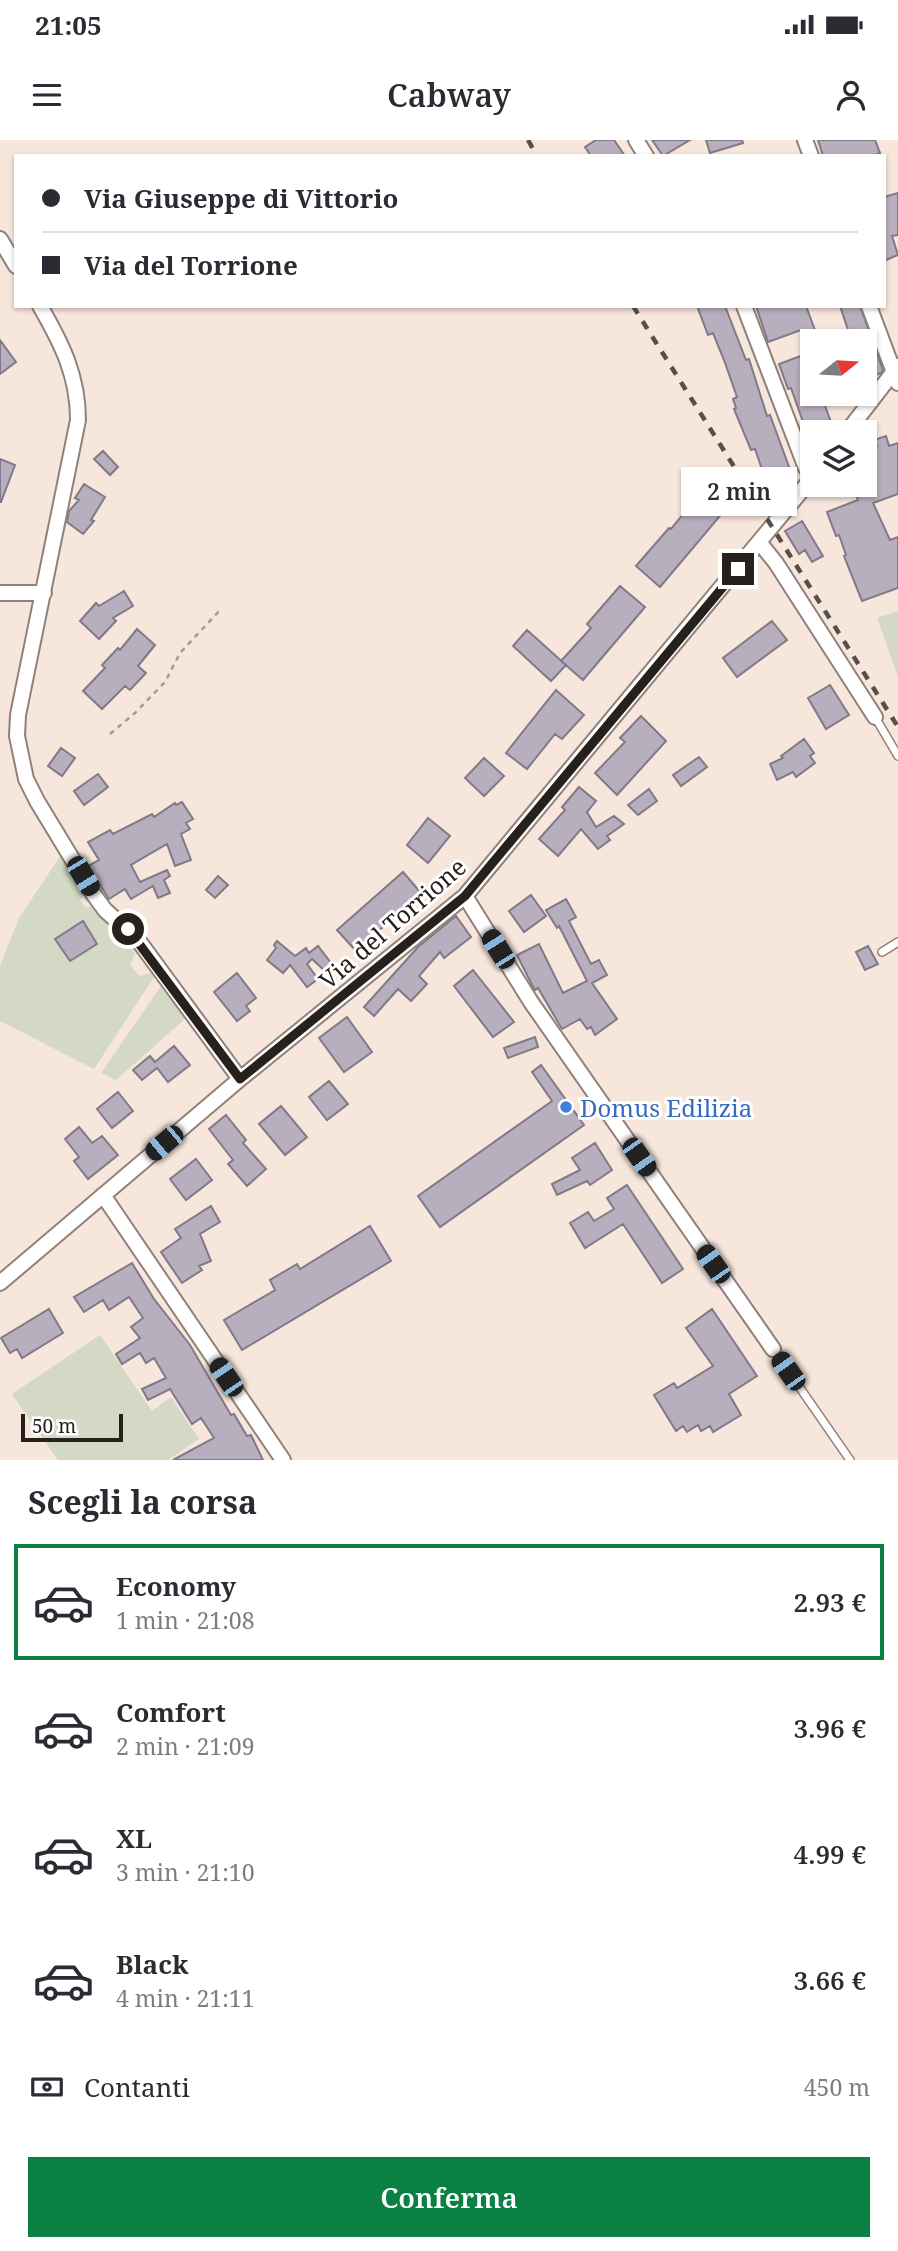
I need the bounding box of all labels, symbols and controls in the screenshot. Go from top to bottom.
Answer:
text: 21:05 [35,7,102,43]
text: Cabway [387,73,511,116]
icon: menu [28,76,66,114]
icon: person [832,76,870,114]
text: Via Giuseppe di Vittorio [84,180,399,216]
text: Via del Torrione [84,247,298,283]
north arrow [800,329,877,406]
map controls [800,329,877,497]
button: layers [800,420,877,497]
callout: 2 min [680,468,796,516]
text: 2 min [707,475,771,507]
route end [722,553,754,585]
street label: Via del Torrione [311,850,473,996]
car [64,853,103,899]
route start [112,913,144,945]
car [478,926,519,972]
place label: Domus Edilizia [580,1091,752,1124]
marker: Domus Edilizia [558,1099,574,1115]
car [142,1121,187,1165]
car [619,1134,660,1180]
car [693,1241,734,1287]
car [768,1348,809,1394]
car [206,1354,247,1400]
scale bar [21,1411,122,1443]
text: 50 m [32,1413,76,1439]
text: Scegli la corsa [28,1480,257,1523]
text: Economy [116,1568,236,1604]
icon: car [32,1571,95,1634]
text: 2.93 € [794,1584,866,1620]
text: 1 min · 21:08 [116,1604,254,1636]
text: Comfort [116,1694,226,1730]
icon: car [32,1697,95,1760]
text: 3.96 € [794,1710,866,1746]
text: 2 min · 21:09 [116,1730,254,1762]
text: XL [116,1820,152,1856]
icon: car [32,1823,95,1886]
text: 4.99 € [794,1836,866,1872]
text: 3 min · 21:10 [116,1856,254,1888]
text: Black [116,1946,189,1982]
icon: car [32,1949,95,2012]
text: 3.66 € [794,1962,866,1998]
text: 4 min · 21:11 [116,1982,254,2014]
icon: cash [28,2068,66,2106]
text: Contanti [84,2069,190,2105]
text: 450 m [804,2071,870,2103]
button: Conferma [28,2157,870,2237]

